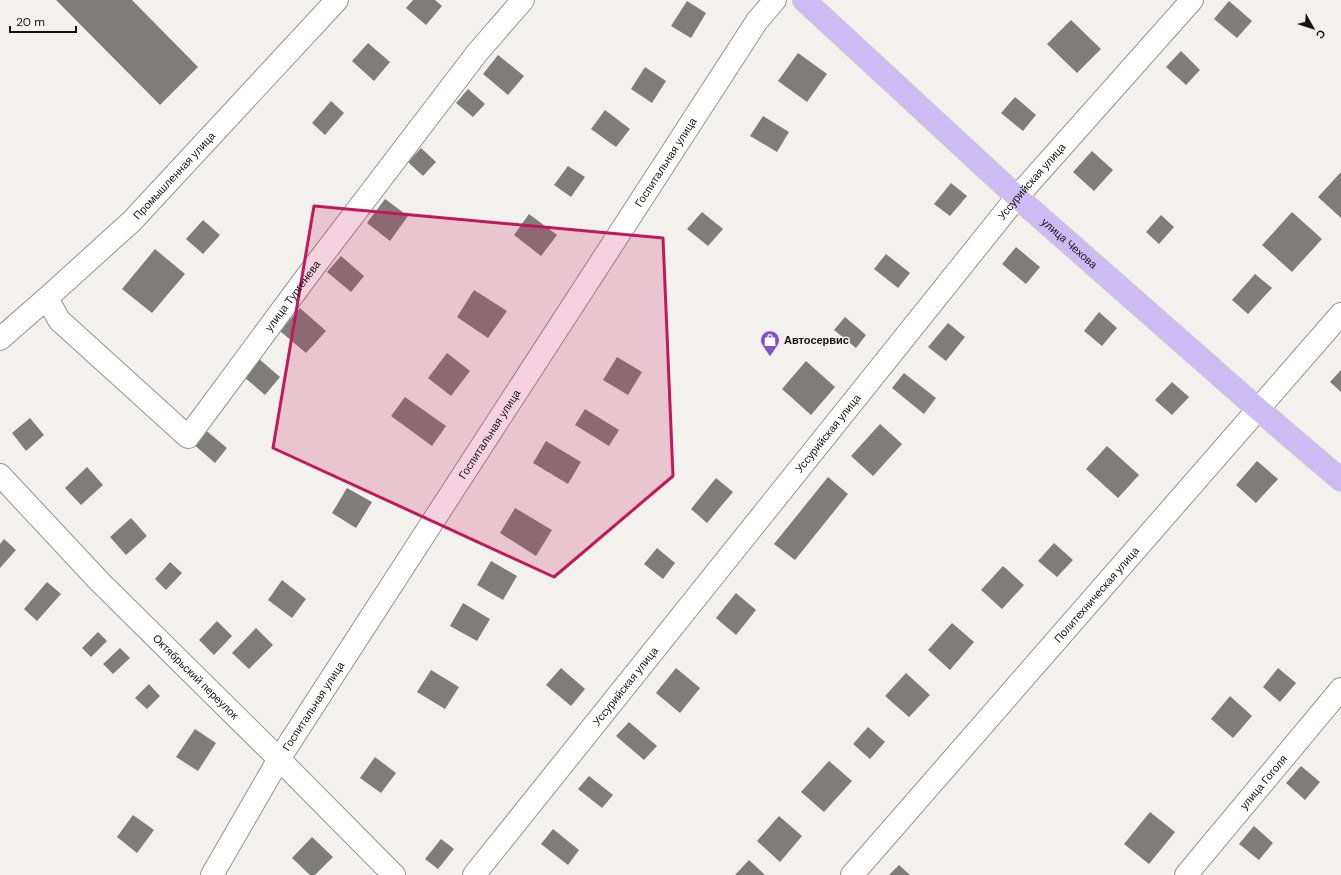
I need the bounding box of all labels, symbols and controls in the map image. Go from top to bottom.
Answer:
scale bar [10,8,76,34]
north arrow [1293,8,1333,48]
text: 20 m [16,14,45,30]
text: С [1313,27,1329,42]
street label: Госпитальная улица [632,114,700,209]
street label: Промышленная улица [130,128,219,222]
street label: Уссурийская улица [995,139,1069,223]
street label: улица Чехова [1039,215,1101,272]
street label: улица Тургенева [262,257,324,334]
shop icon: Автосервис [759,329,781,357]
place label: Автосервис [784,333,849,347]
street label: Госпитальная улица [455,386,524,481]
street label: Уссурийская улица [792,390,864,475]
street label: Политехническая улица [1051,543,1143,645]
street label: Октябрьский переулок [150,631,242,722]
street label: Уссурийская улица [590,643,662,728]
street label: Госпитальная улица [279,658,348,753]
street label: улица Гоголя [1237,752,1290,812]

